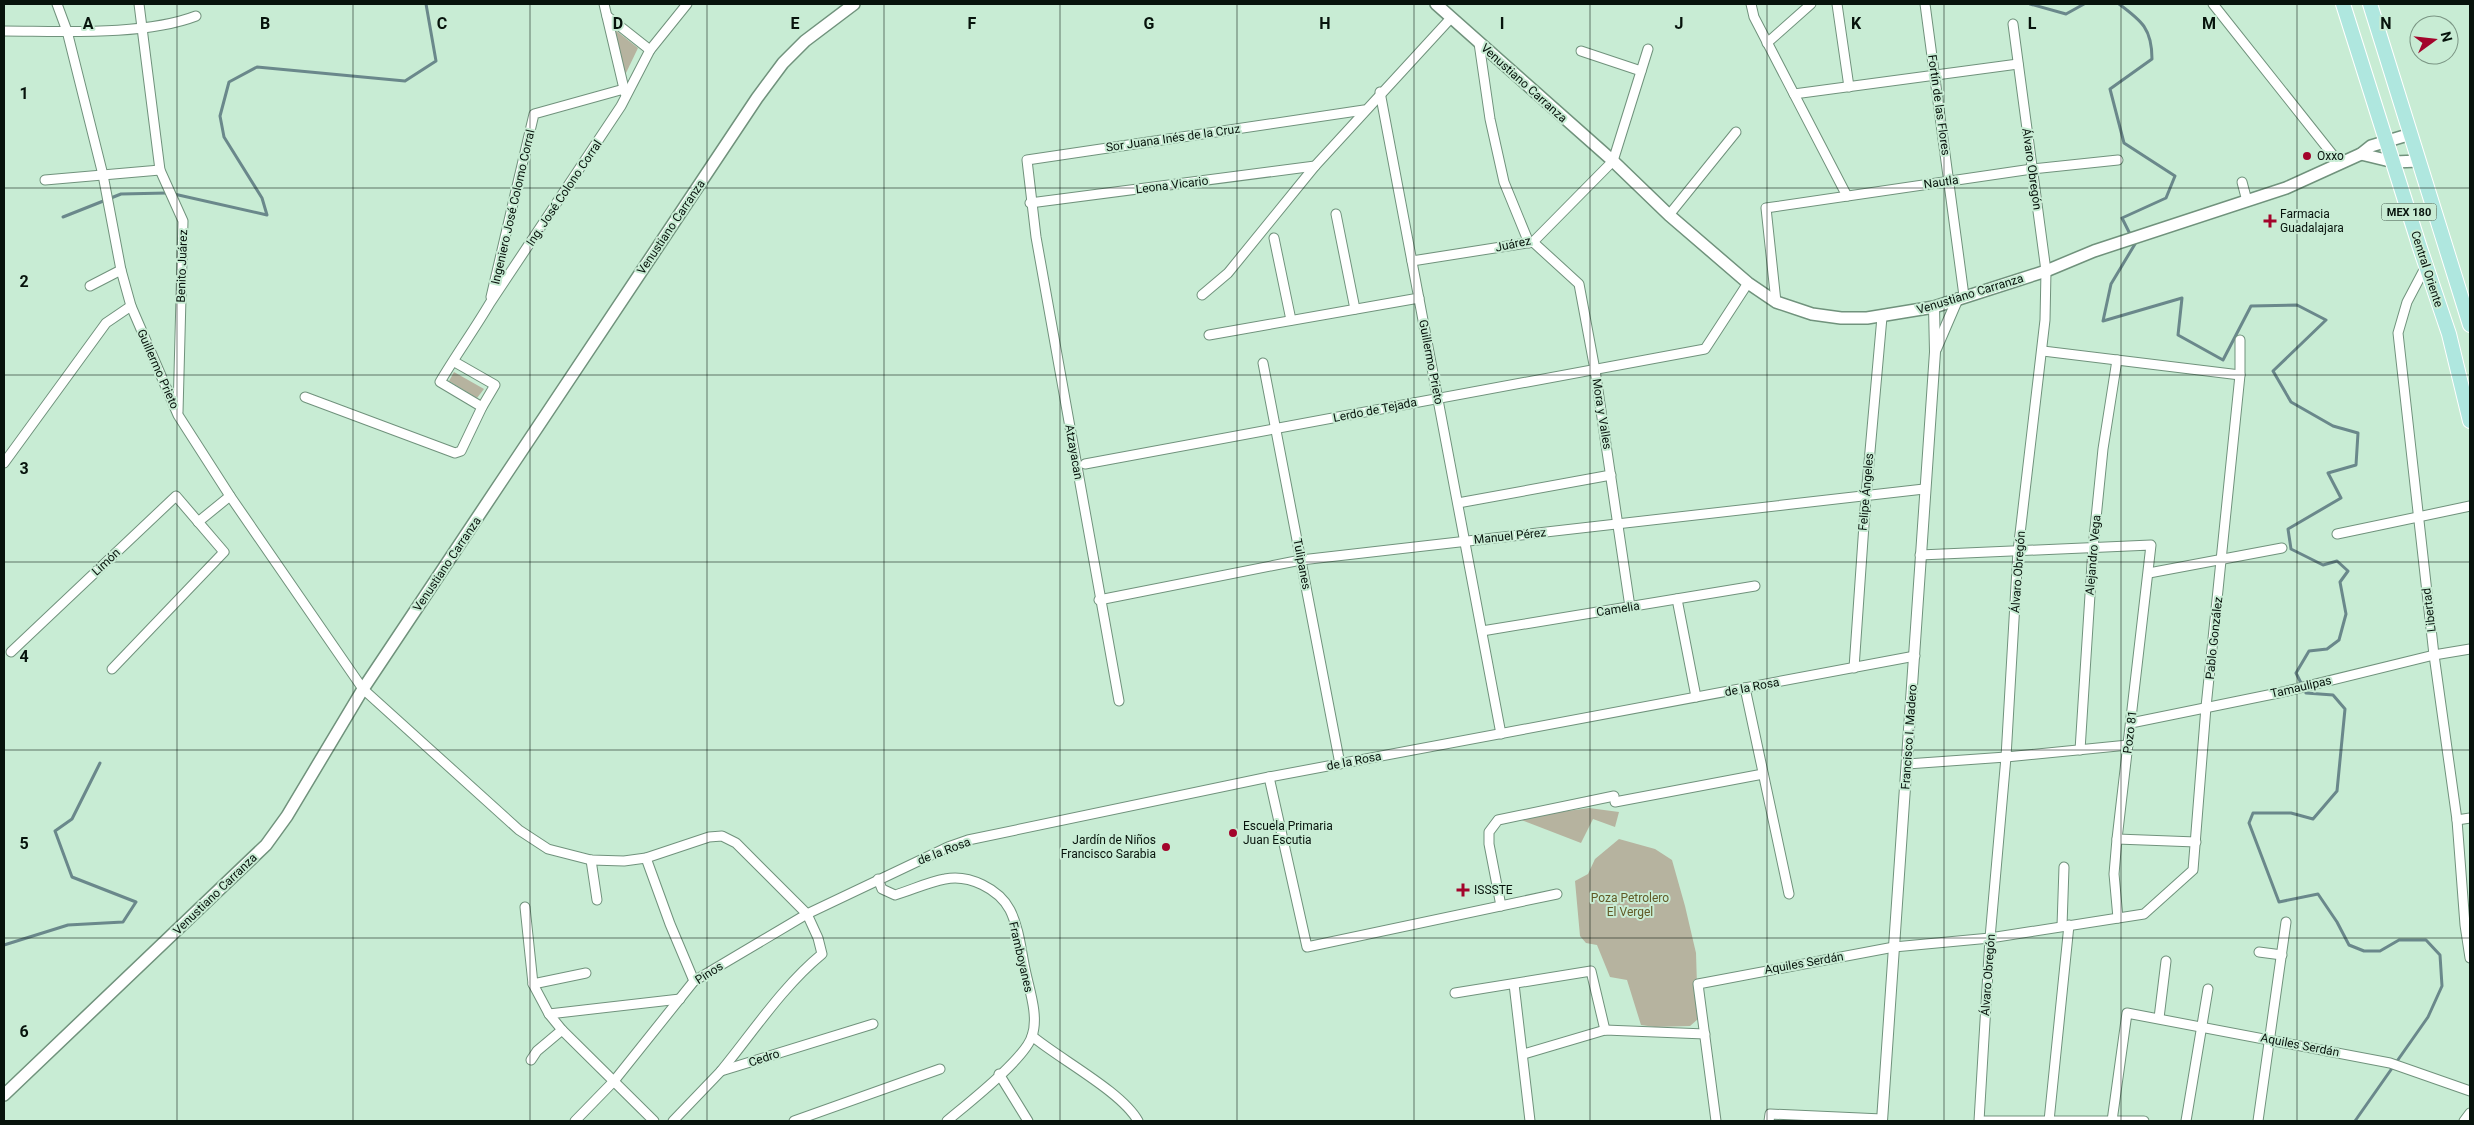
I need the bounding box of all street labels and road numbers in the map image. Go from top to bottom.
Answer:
street label: Venustiano Carranza [1478,41,1570,125]
street label: Fortín de las Flores [1925,54,1953,156]
street label: Sor Juana Inés de la Cruz [1105,122,1241,154]
street label: Álvaro Obregón [2019,127,2046,211]
street label: Ingeniero José Colomo Corral [488,128,538,286]
street label: Ing. José Colono Corral [523,137,605,249]
street label: Nautla [1923,173,1959,191]
street label: Leona Vicario [1135,174,1209,196]
street label: Venustiano Carranza [634,177,708,277]
road number: MEX 180 [2382,203,2436,220]
street label: Benito Juárez [174,229,190,303]
street label: Central Oriente [2408,229,2446,309]
street label: Juárez [1494,233,1532,255]
street label: Venustiano Carranza [1915,271,2025,317]
street label: Guillermo Prieto [1416,319,1446,406]
street label: Guillermo Prieto [134,327,182,411]
street label: Mora y Valles [1589,378,1615,450]
street label: Lerdo de Tejada [1332,395,1418,425]
street label: Atzayacan [1062,423,1086,481]
street label: Felipe Ángeles [1855,453,1876,531]
street label: Venustiano Carranza [410,514,484,614]
street label: Alejandro Vega [2083,514,2103,596]
street label: Manuel Pérez [1473,525,1547,547]
street label: Álvaro Obregón [2007,530,2028,614]
street label: Tulipanes [1290,537,1314,591]
street label: Limón [89,545,123,579]
street label: Libertad [2419,587,2439,633]
street label: Pablo González [2203,596,2225,680]
street label: Camelia [1595,599,1641,619]
street label: Tamaulipas [2269,673,2333,701]
street label: de la Rosa [1723,675,1781,699]
street label: Francisco I. Madero [1898,684,1920,790]
street label: Pozo 81 [2120,710,2140,754]
street label: de la Rosa [1325,749,1383,773]
street label: de la Rosa [916,835,972,867]
street label: Venustiano Carranza [170,850,260,938]
street label: Framboyanes [1006,920,1036,994]
street label: Álvaro Obregón [1977,933,1998,1017]
street label: Aquiles Serdán [1763,949,1845,977]
street label: Pinos [693,959,725,987]
street label: Aquiles Serdán [2259,1030,2341,1060]
street label: Cedro [747,1046,781,1070]

